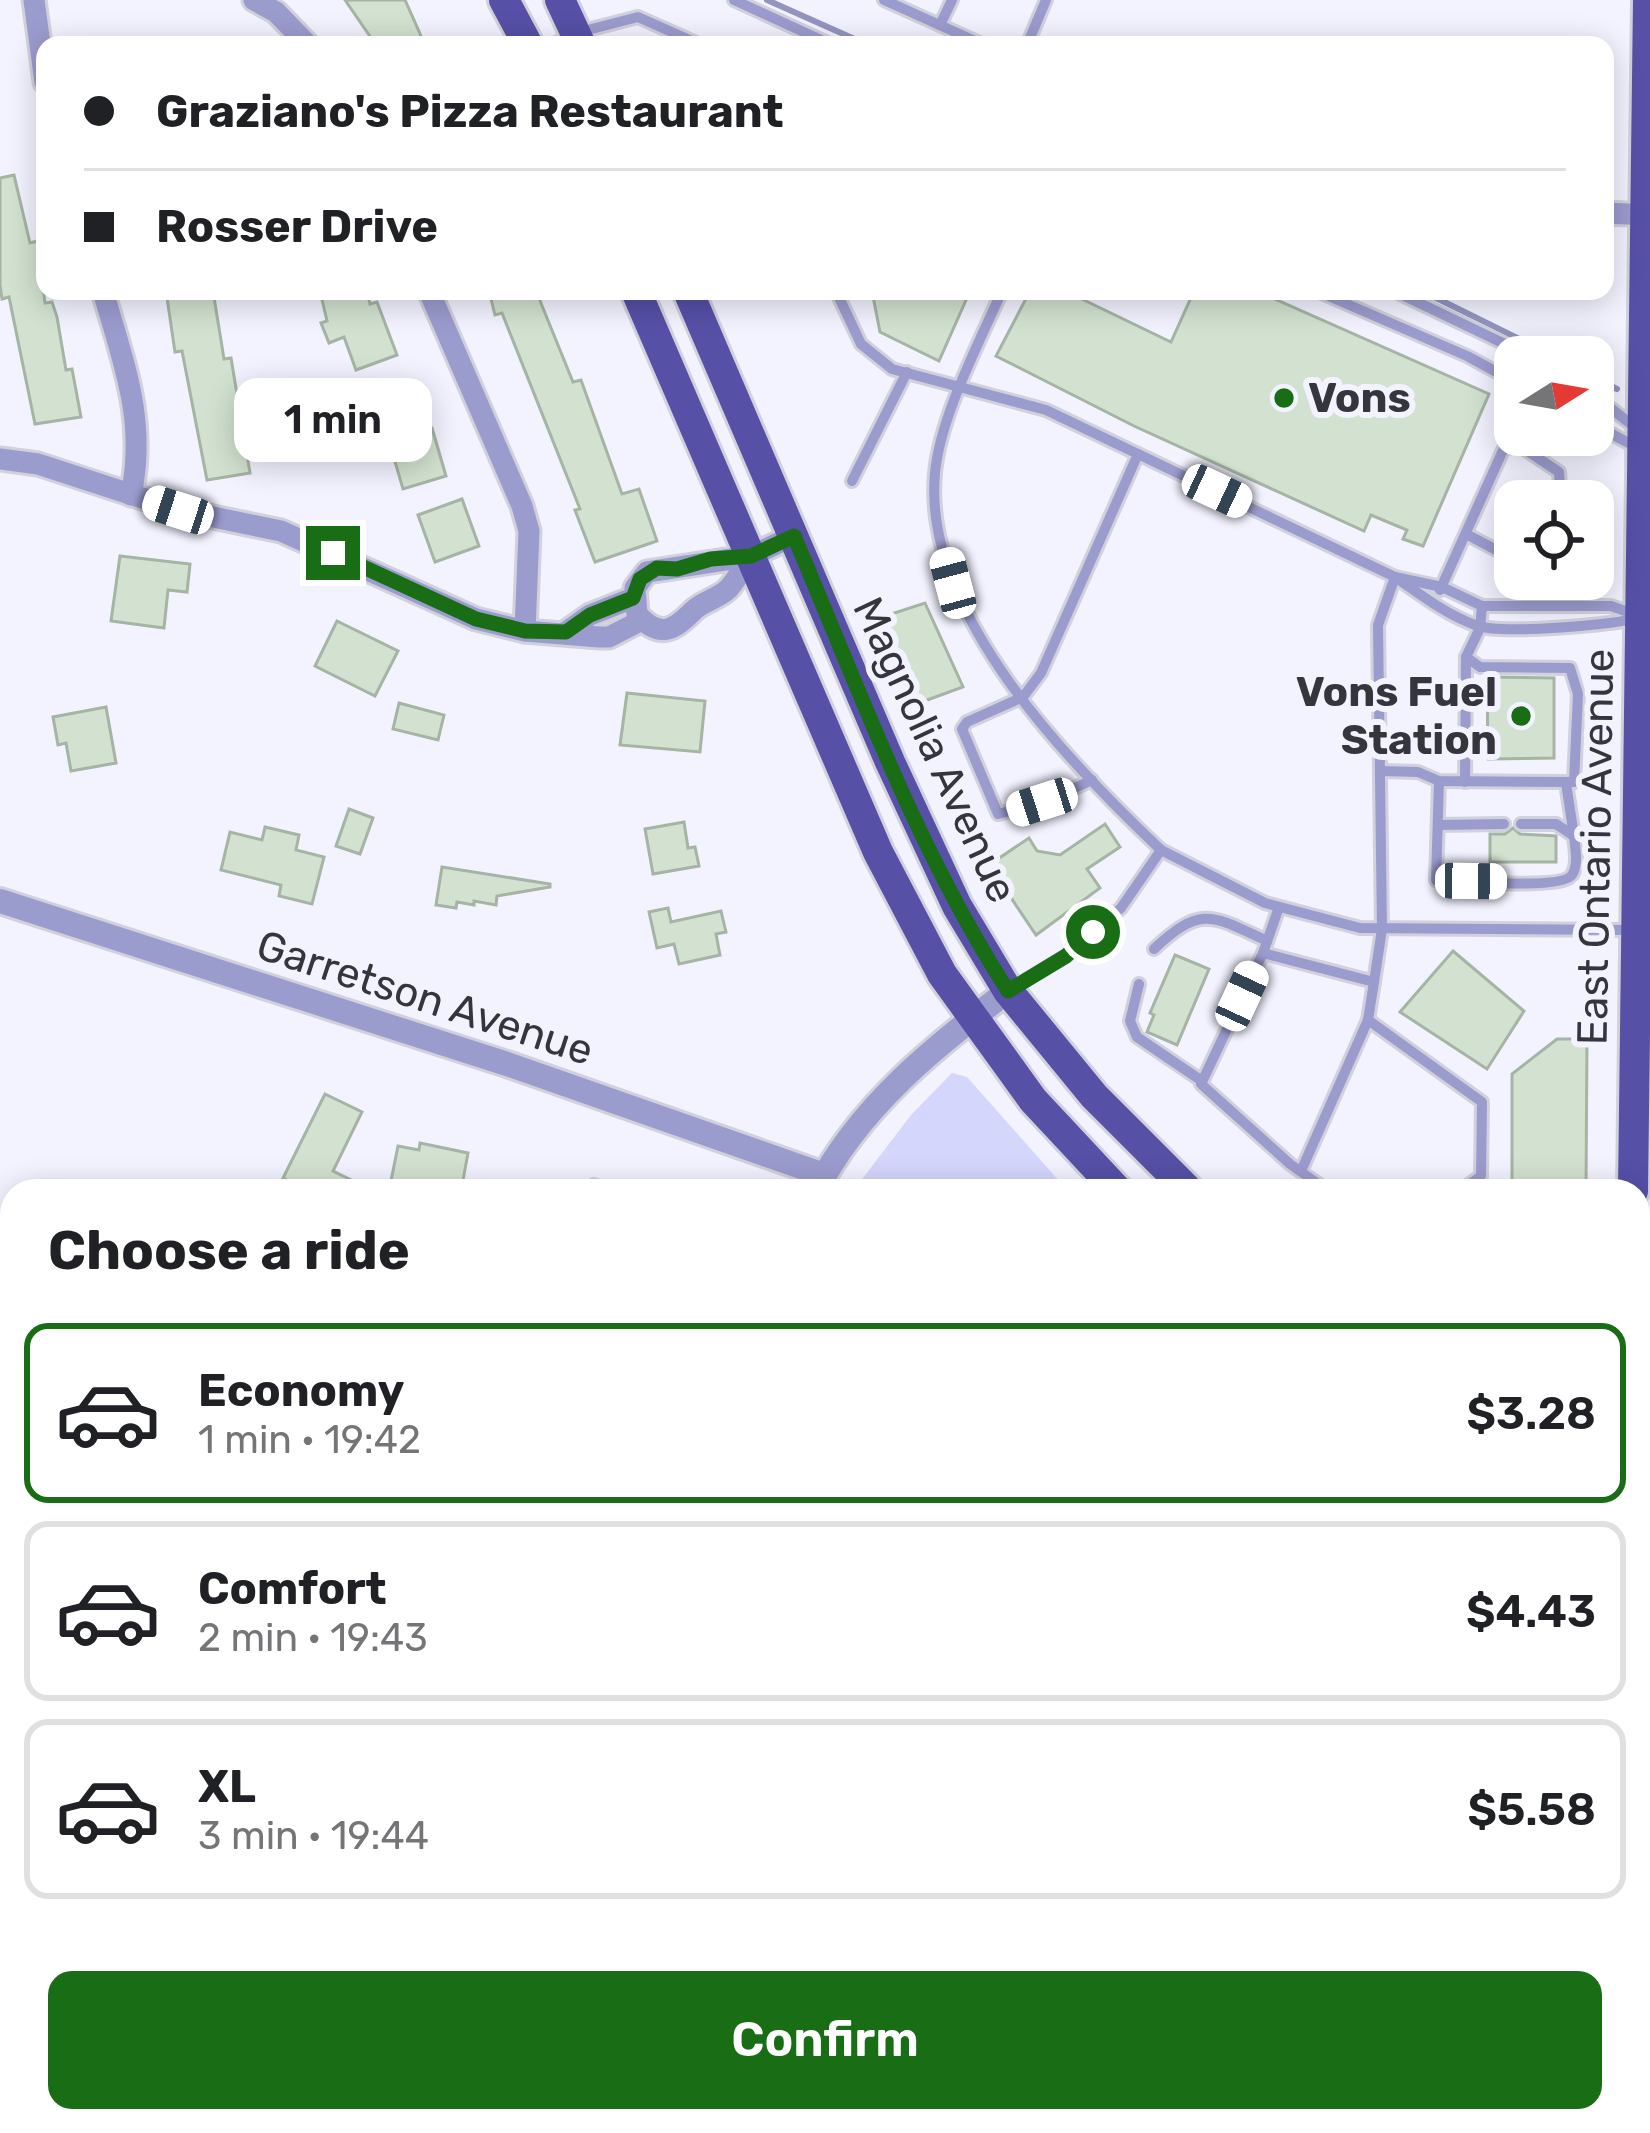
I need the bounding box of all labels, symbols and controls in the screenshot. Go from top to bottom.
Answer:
text: Graziano's Pizza Restaurant [156,85,783,138]
text: Rosser Drive [156,200,438,253]
north arrow [1494,336,1614,456]
map controls [1494,336,1614,600]
place label: Vons [1308,373,1411,423]
callout: 1 min [234,379,432,463]
marker: Vons [1271,385,1297,411]
text: 1 min [284,397,382,443]
car [1177,459,1257,523]
button: locate [1494,480,1614,600]
car [138,482,218,538]
route end [306,526,360,580]
car [926,544,980,622]
street label: Magnolia Avenue [842,589,1028,911]
street label: East Ontario Avenue [1568,648,1624,1046]
place label: Vons Fuel Station [1296,667,1497,765]
marker: Vons Fuel Station [1508,703,1534,729]
car [1002,774,1082,830]
car [1435,862,1507,900]
route start [1066,905,1120,959]
street label: Garretson Avenue [251,920,599,1076]
car [1210,956,1274,1036]
text: Choose a ride [48,1219,410,1283]
icon: car [54,1359,162,1467]
text: Economy [198,1364,404,1417]
text: $3.28 [1467,1387,1596,1440]
text: 1 min · 19:42 [198,1417,421,1463]
icon: car [54,1557,162,1665]
text: Comfort [198,1562,387,1615]
text: $4.43 [1466,1585,1596,1638]
text: 2 min · 19:43 [198,1615,428,1661]
icon: car [54,1755,162,1863]
text: XL [198,1760,256,1813]
text: $5.58 [1467,1783,1596,1836]
text: 3 min · 19:44 [198,1813,429,1859]
button: Confirm [48,1971,1602,2109]

